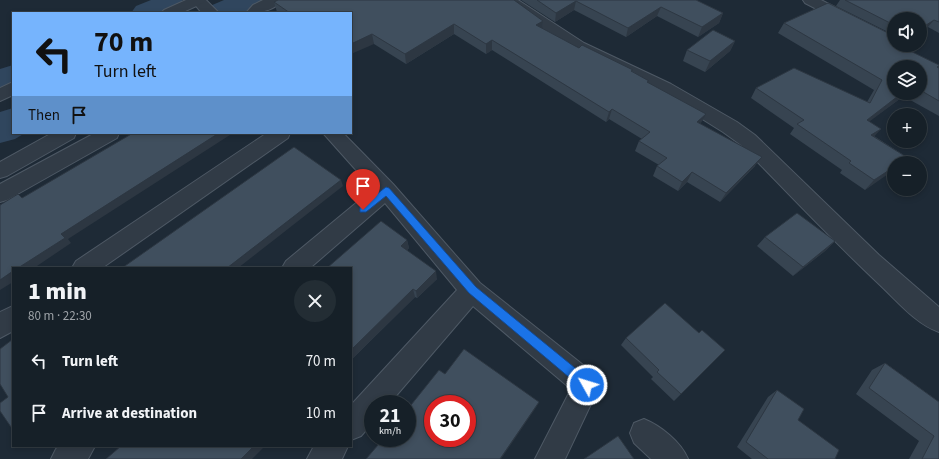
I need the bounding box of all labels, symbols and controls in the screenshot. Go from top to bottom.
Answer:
map controls [887,12,927,196]
button: sound [887,12,927,52]
text: 70 m [94,22,153,62]
icon: left [28,28,80,80]
text: Turn left [94,59,156,84]
button: layers [887,60,927,100]
icon: arrive [68,104,90,126]
text: Then [28,105,60,126]
button: + [887,108,927,148]
button: − [887,156,927,196]
pin [346,169,380,210]
icon: arrive [352,175,374,197]
text: 1 min [28,274,87,309]
button: close [294,280,336,322]
text: 80 m · 22:30 [28,307,92,325]
icon: left [28,350,50,372]
text: Turn left [62,351,118,372]
text: 70 m [306,351,336,372]
position arrow [566,364,608,406]
speed limit sign: 30 [424,395,476,447]
icon: arrive [28,402,50,424]
text: 21 [379,402,401,430]
text: Arrive at destination [62,403,197,424]
text: 10 m [306,403,336,424]
text: km/h [379,424,401,438]

